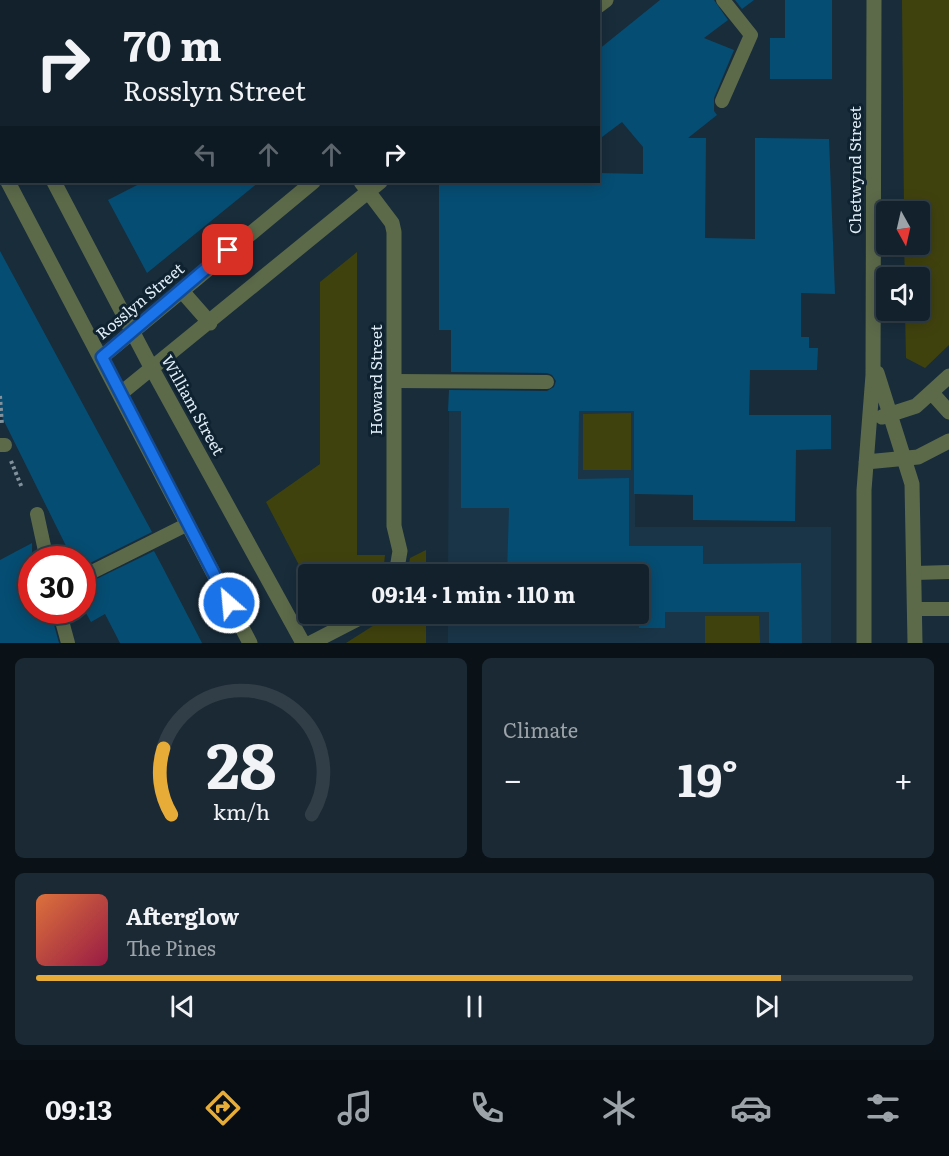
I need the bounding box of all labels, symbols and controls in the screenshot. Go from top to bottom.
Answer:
text: 70 m [123,12,222,74]
icon: right [24,24,102,102]
text: Rosslyn Street [123,69,306,109]
street label: Chetwynd Street [842,105,866,234]
icon: left [189,138,222,171]
icon: ahead [252,138,285,171]
icon: ahead [315,138,348,171]
icon: right [378,138,411,171]
north arrow [876,201,930,255]
map controls [876,201,930,321]
pin [202,224,253,275]
icon: arrive [211,233,244,266]
street label: Rosslyn Street [90,256,189,344]
button: sound [876,267,930,321]
street label: Howard Street [363,324,387,435]
street label: William Street [156,350,232,460]
speed limit sign: 30 [18,546,96,624]
position arrow [197,571,261,635]
text: 09:14 · 1 min · 110 m [372,577,575,610]
text: Climate [503,714,578,744]
text: 28 [206,716,276,808]
text: 19° [678,744,738,811]
text: − [503,753,522,802]
text: + [894,753,913,802]
text: km/h [212,795,270,827]
text: Afterglow [126,899,239,932]
text: The Pines [126,932,216,962]
icon: previous [166,990,199,1023]
icon: pause [458,990,491,1023]
icon: next [750,990,783,1023]
icon: directions [202,1087,244,1129]
icon: music [334,1087,376,1129]
icon: phone [466,1087,508,1129]
icon: climate [598,1087,640,1129]
icon: car [730,1087,772,1129]
icon: filters [862,1087,904,1129]
text: 09:13 [45,1088,112,1128]

